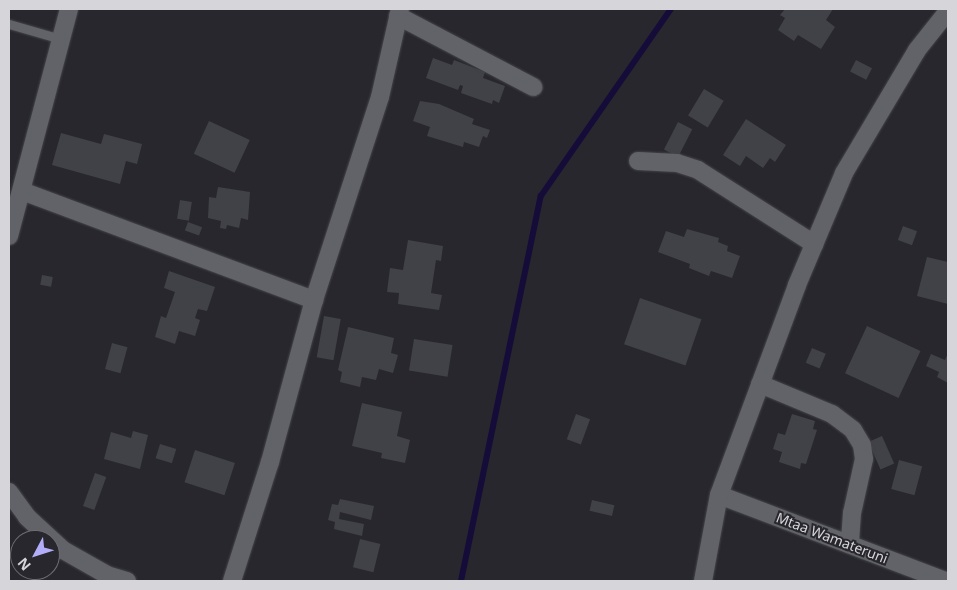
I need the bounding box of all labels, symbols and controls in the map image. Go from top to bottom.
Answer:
street label: Mtaa Wamateruni [774,509,890,567]
north arrow [10,530,60,580]
text: N [13,554,35,575]

